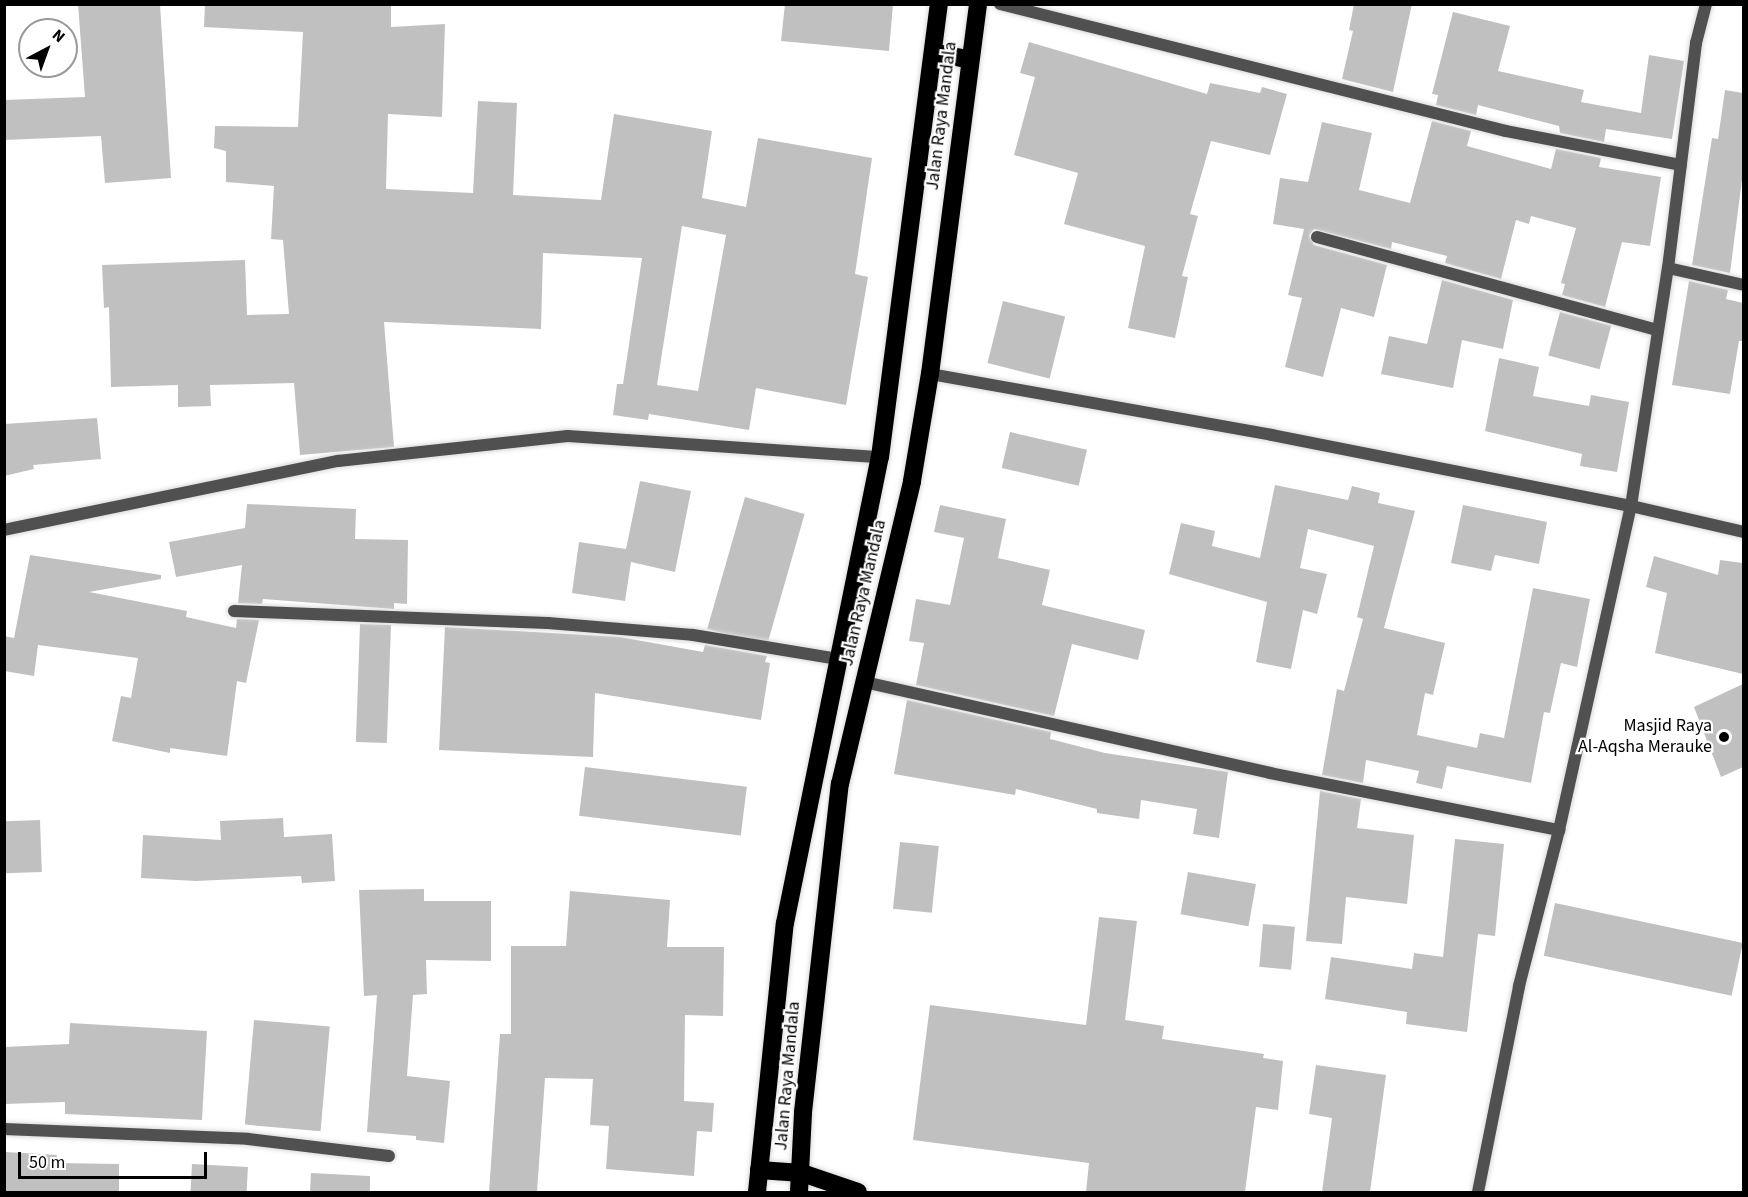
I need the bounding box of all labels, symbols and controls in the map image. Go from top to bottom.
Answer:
north arrow [18,18,78,78]
text: N [47,24,70,48]
street label: Jalan Raya Mandala [922,40,962,192]
street label: Jalan Raya Mandala [837,518,891,668]
place label: Masjid Raya Al-Aqsha Merauke [1578,716,1712,758]
marker: Masjid Raya Al-Aqsha Merauke [1717,730,1731,744]
street label: Jalan Raya Mandala [771,1001,805,1151]
scale bar [21,1140,210,1178]
text: 50 m [29,1150,65,1175]

